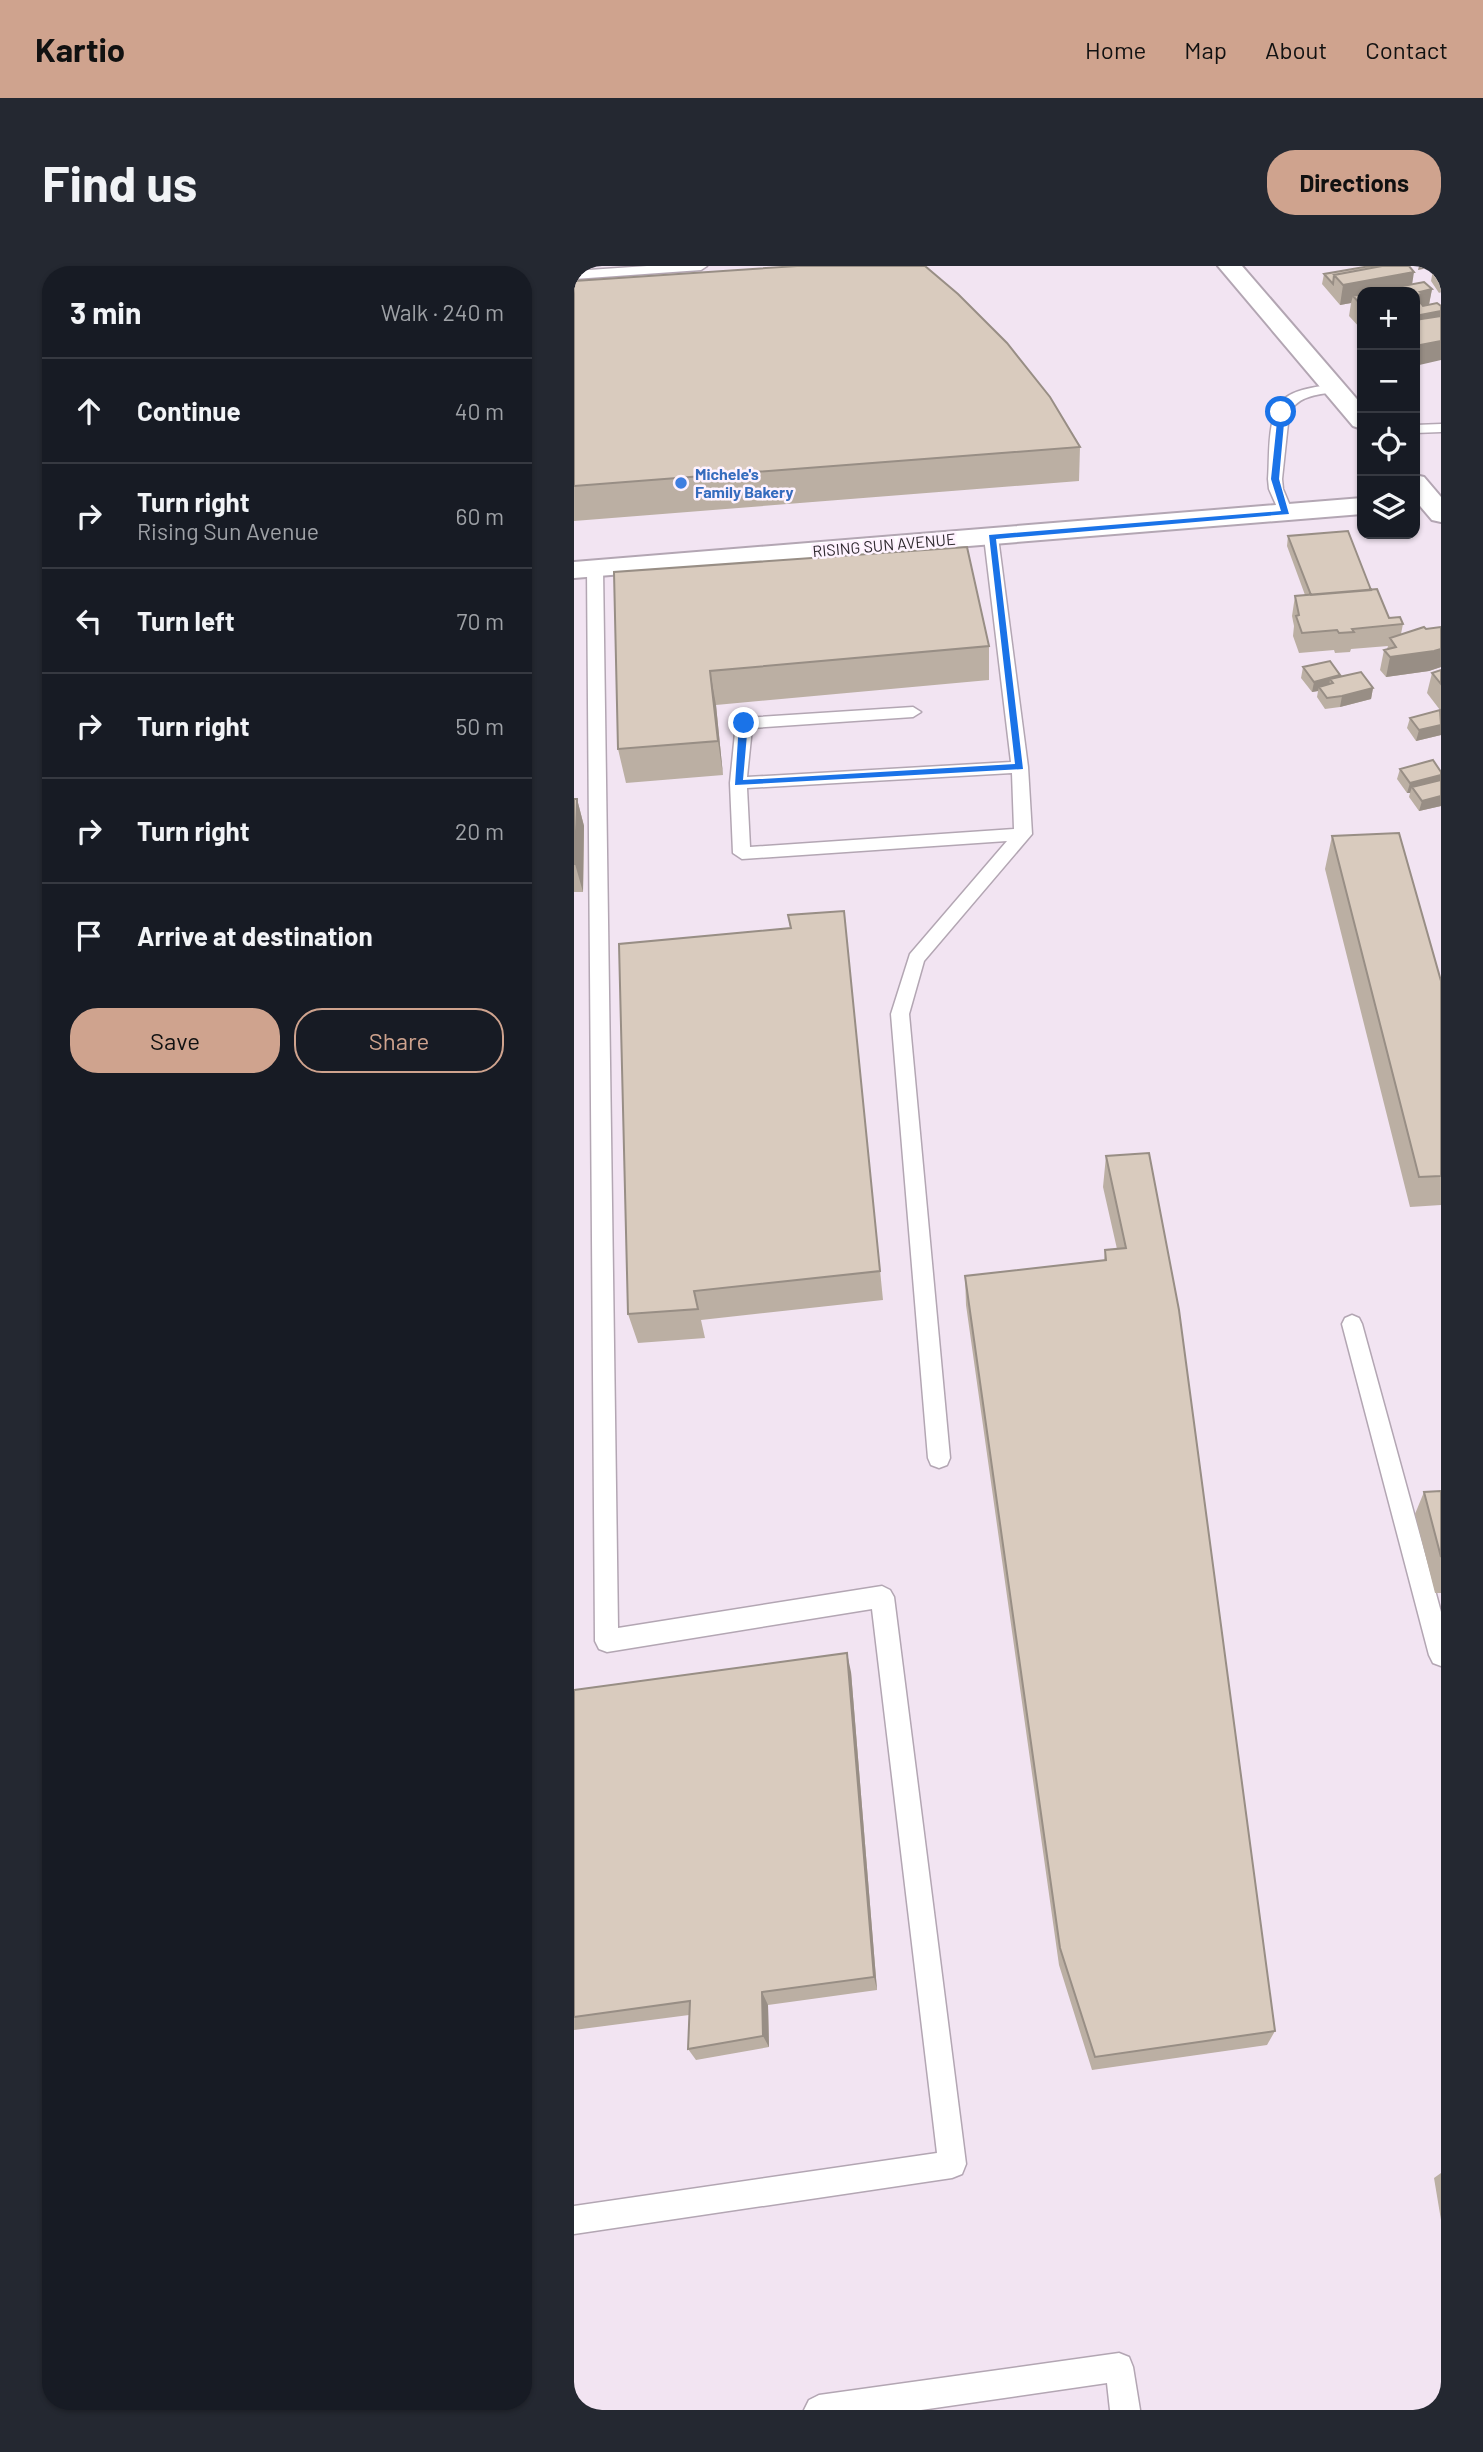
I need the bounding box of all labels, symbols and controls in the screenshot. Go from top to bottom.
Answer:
text: Kartio [35,29,125,69]
text: Home [1085,35,1146,64]
text: Map [1184,35,1227,64]
text: About [1265,35,1327,64]
text: Contact [1365,35,1448,64]
button: Directions [1267,150,1441,215]
text: Find us [42,153,197,212]
map controls [1357,287,1420,539]
button: + [1357,287,1420,350]
text: 3 min [70,294,141,330]
text: Walk · 240 m [381,298,504,326]
button: − [1357,350,1420,413]
icon: ahead [70,392,108,430]
text: Continue [137,395,241,426]
route start [1265,396,1296,427]
text: 40 m [455,397,504,425]
button: locate [1357,413,1420,476]
place label: Michele's Family Bakery [695,464,793,501]
marker: Michele's Family Bakery [673,475,689,491]
button: layers [1357,476,1420,539]
text: Turn right [137,486,250,517]
icon: right [70,497,108,535]
text: 60 m [456,502,504,530]
text: Rising Sun Avenue [137,517,319,545]
street label: RISING SUN AVENUE [812,529,956,560]
icon: left [70,602,108,640]
text: Turn left [137,605,235,636]
text: 70 m [457,607,504,635]
icon: right [70,707,108,745]
route end [728,707,759,738]
text: Turn right [137,710,250,741]
text: 50 m [456,712,504,740]
icon: right [70,812,108,850]
text: Turn right [137,815,250,846]
text: 20 m [455,817,504,845]
icon: arrive [70,917,108,955]
text: Arrive at destination [137,920,373,951]
button: Save [70,1008,280,1073]
button: Share [294,1008,504,1073]

